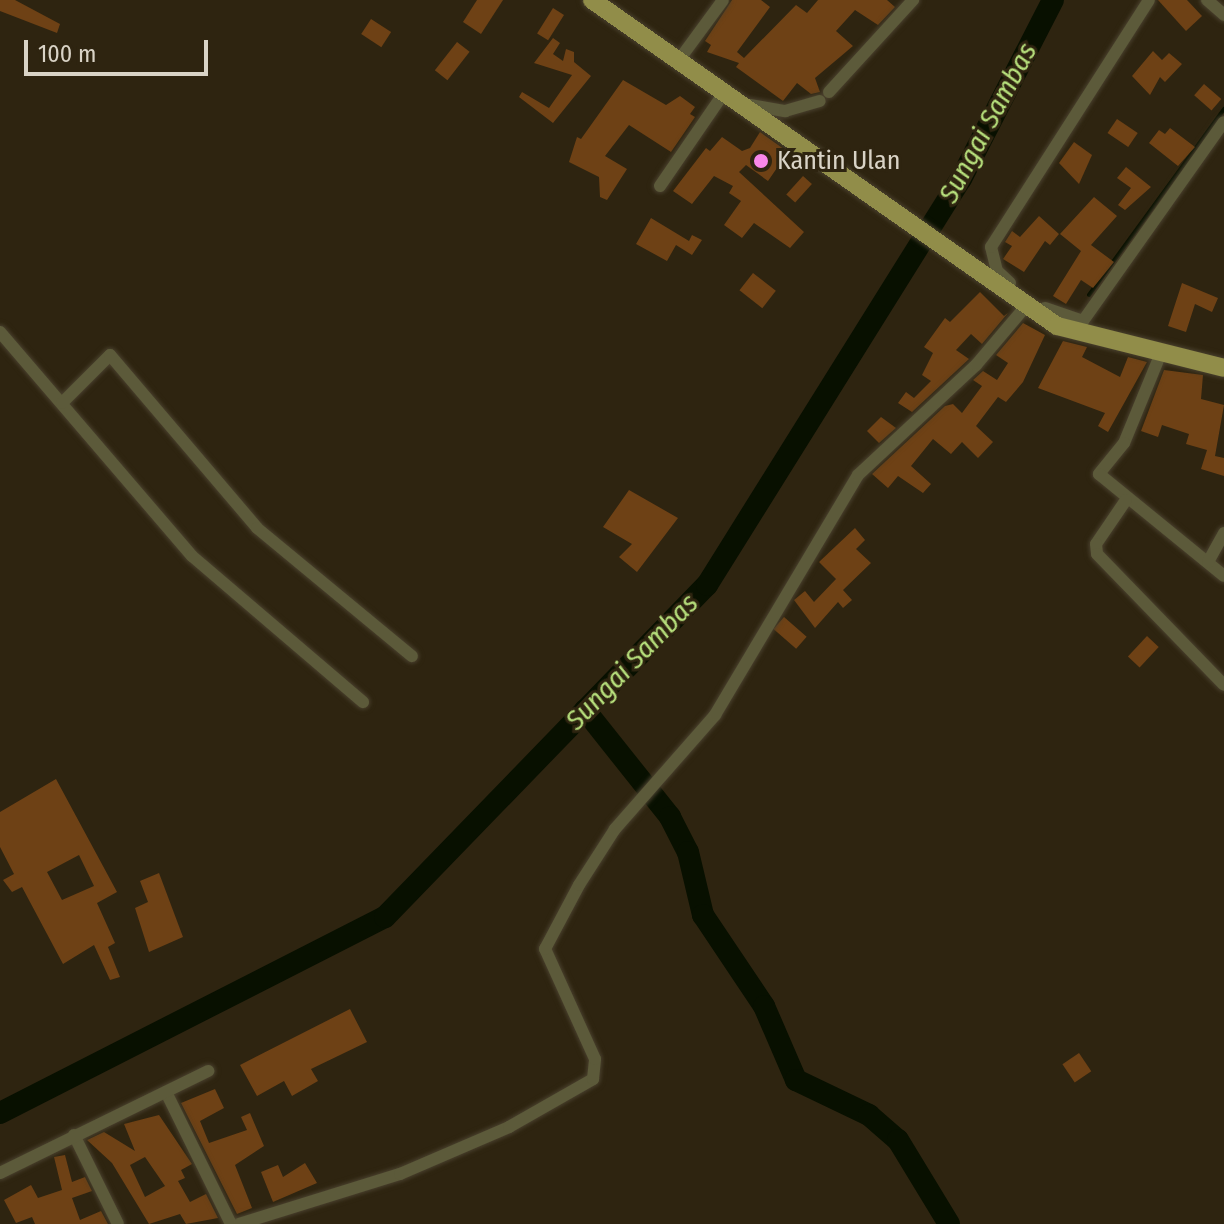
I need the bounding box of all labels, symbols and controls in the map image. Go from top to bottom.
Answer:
scale bar [28,24,212,74]
water label: Sungai Sambas [932,37,1044,209]
text: 100 m [38,40,96,68]
place label: Kantin Ulan [777,145,900,177]
marker: Kantin Ulan [752,152,770,170]
water label: Sungai Sambas [559,587,705,737]

